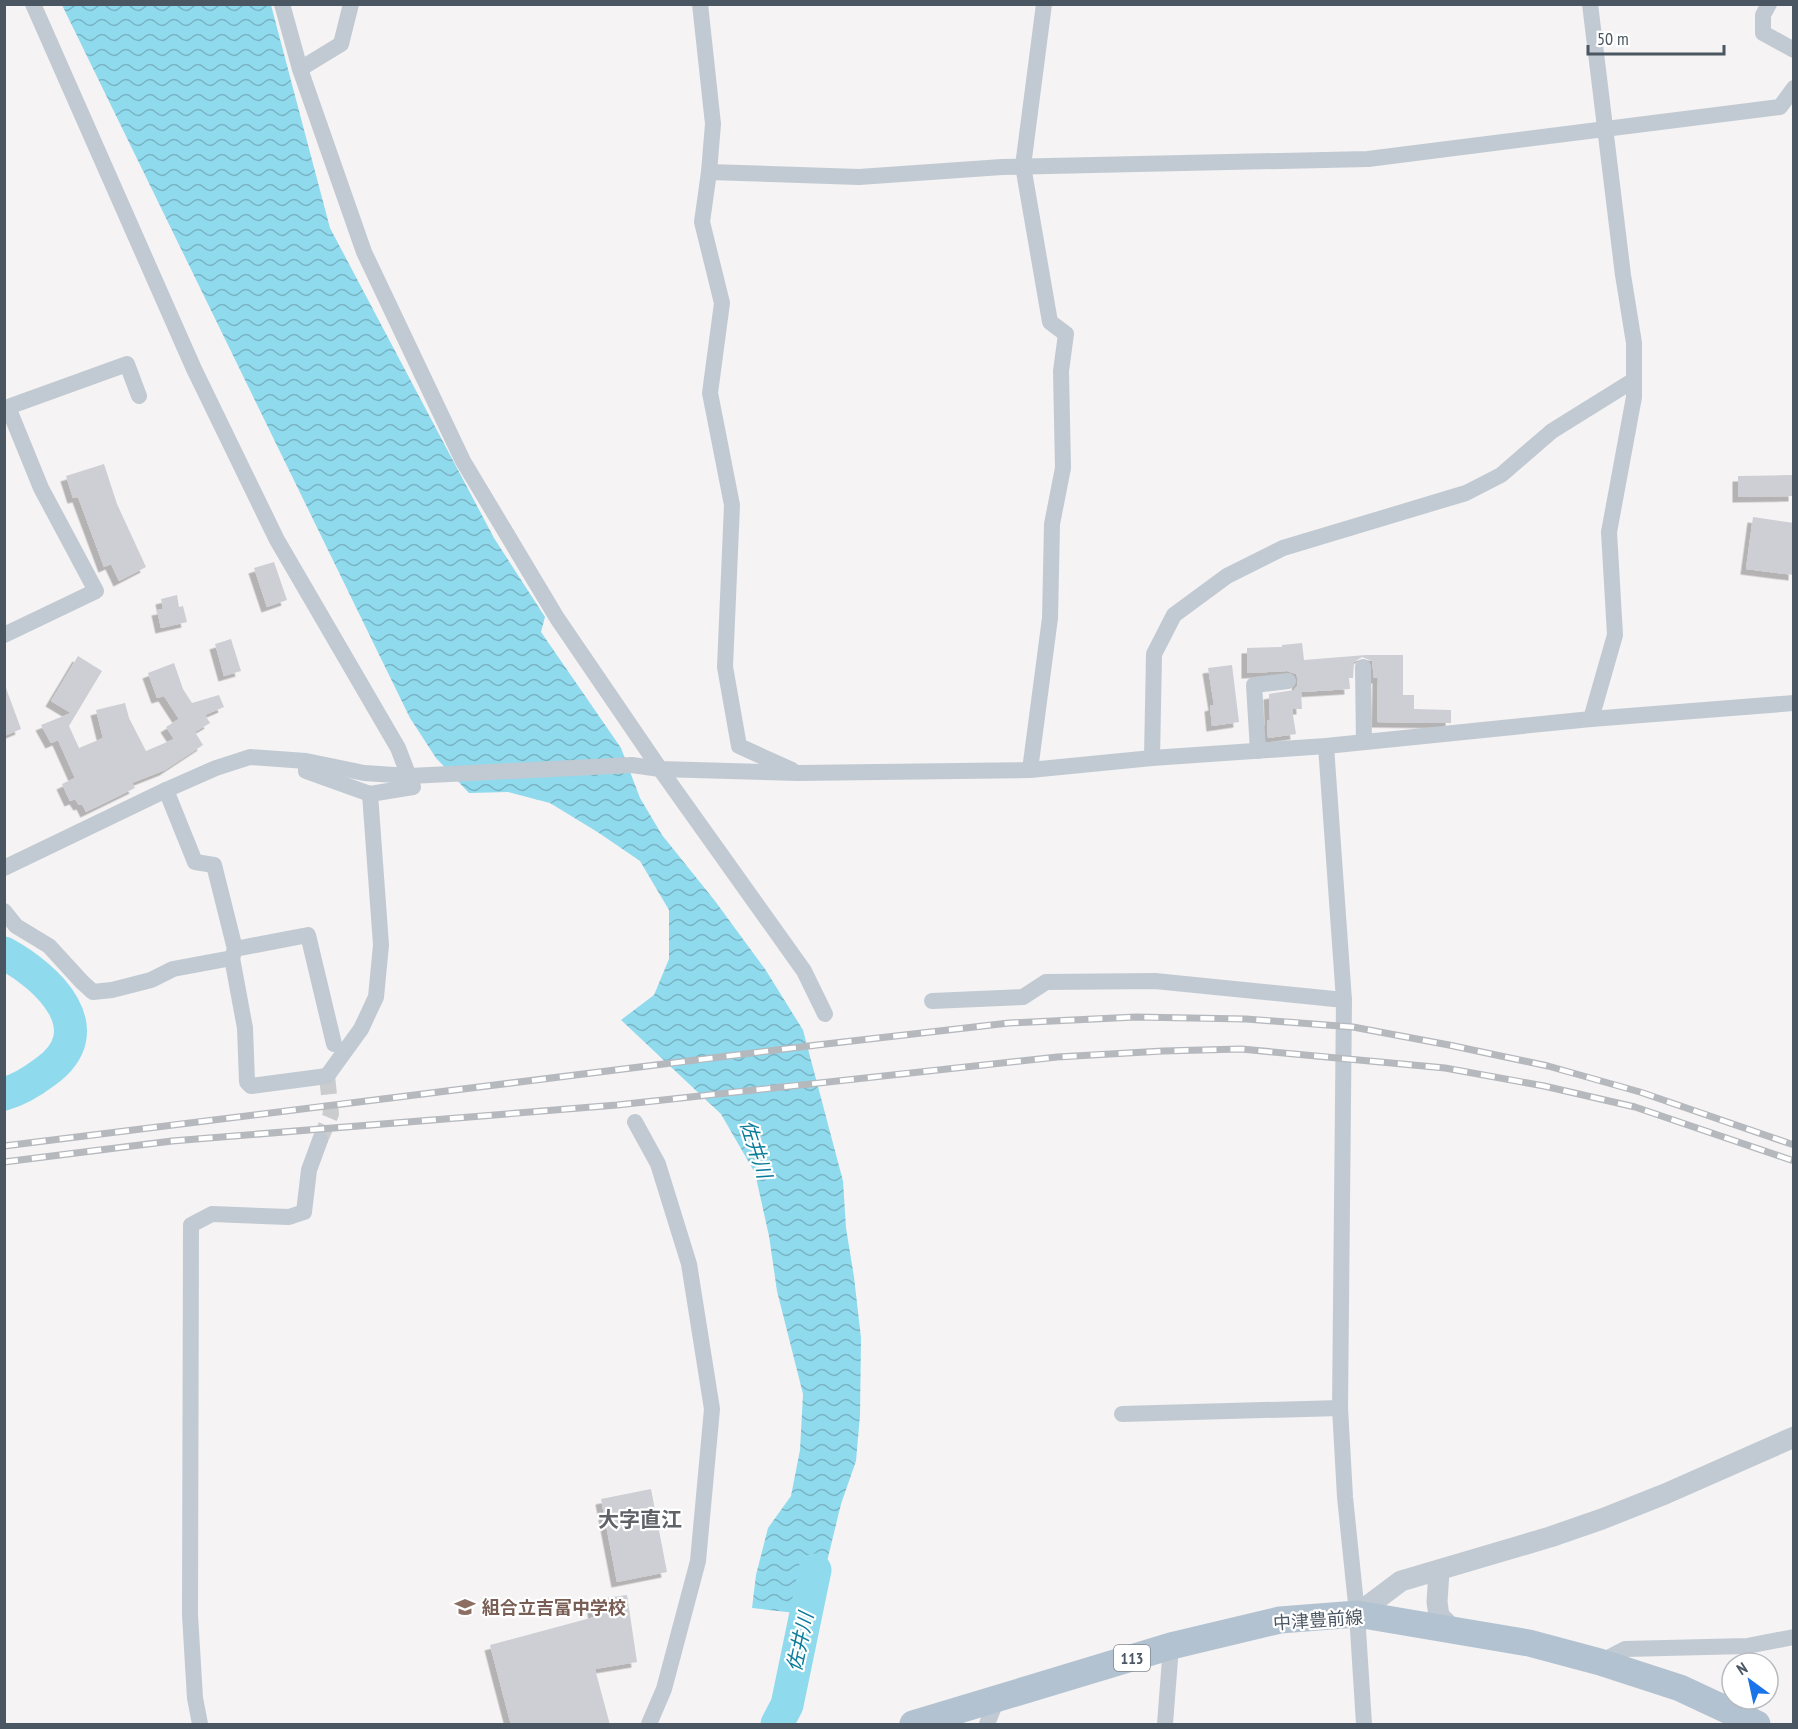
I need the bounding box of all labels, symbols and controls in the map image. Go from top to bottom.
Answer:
scale bar [1588,18,1724,56]
text: 50 m [1597,27,1629,50]
water label: 佐井川 [734,1116,778,1183]
district label: 大字直江 [598,1506,682,1533]
school or university icon: 組合立吉富中学校 [453,1595,477,1619]
place label: 組合立吉富中学校 [482,1596,626,1619]
street label: 中津豊前線 [1272,1605,1364,1635]
water label: 佐井川 [781,1608,819,1674]
road number: 113 [1114,1645,1150,1671]
north arrow [1720,1651,1780,1711]
text: N [1733,1658,1751,1679]

